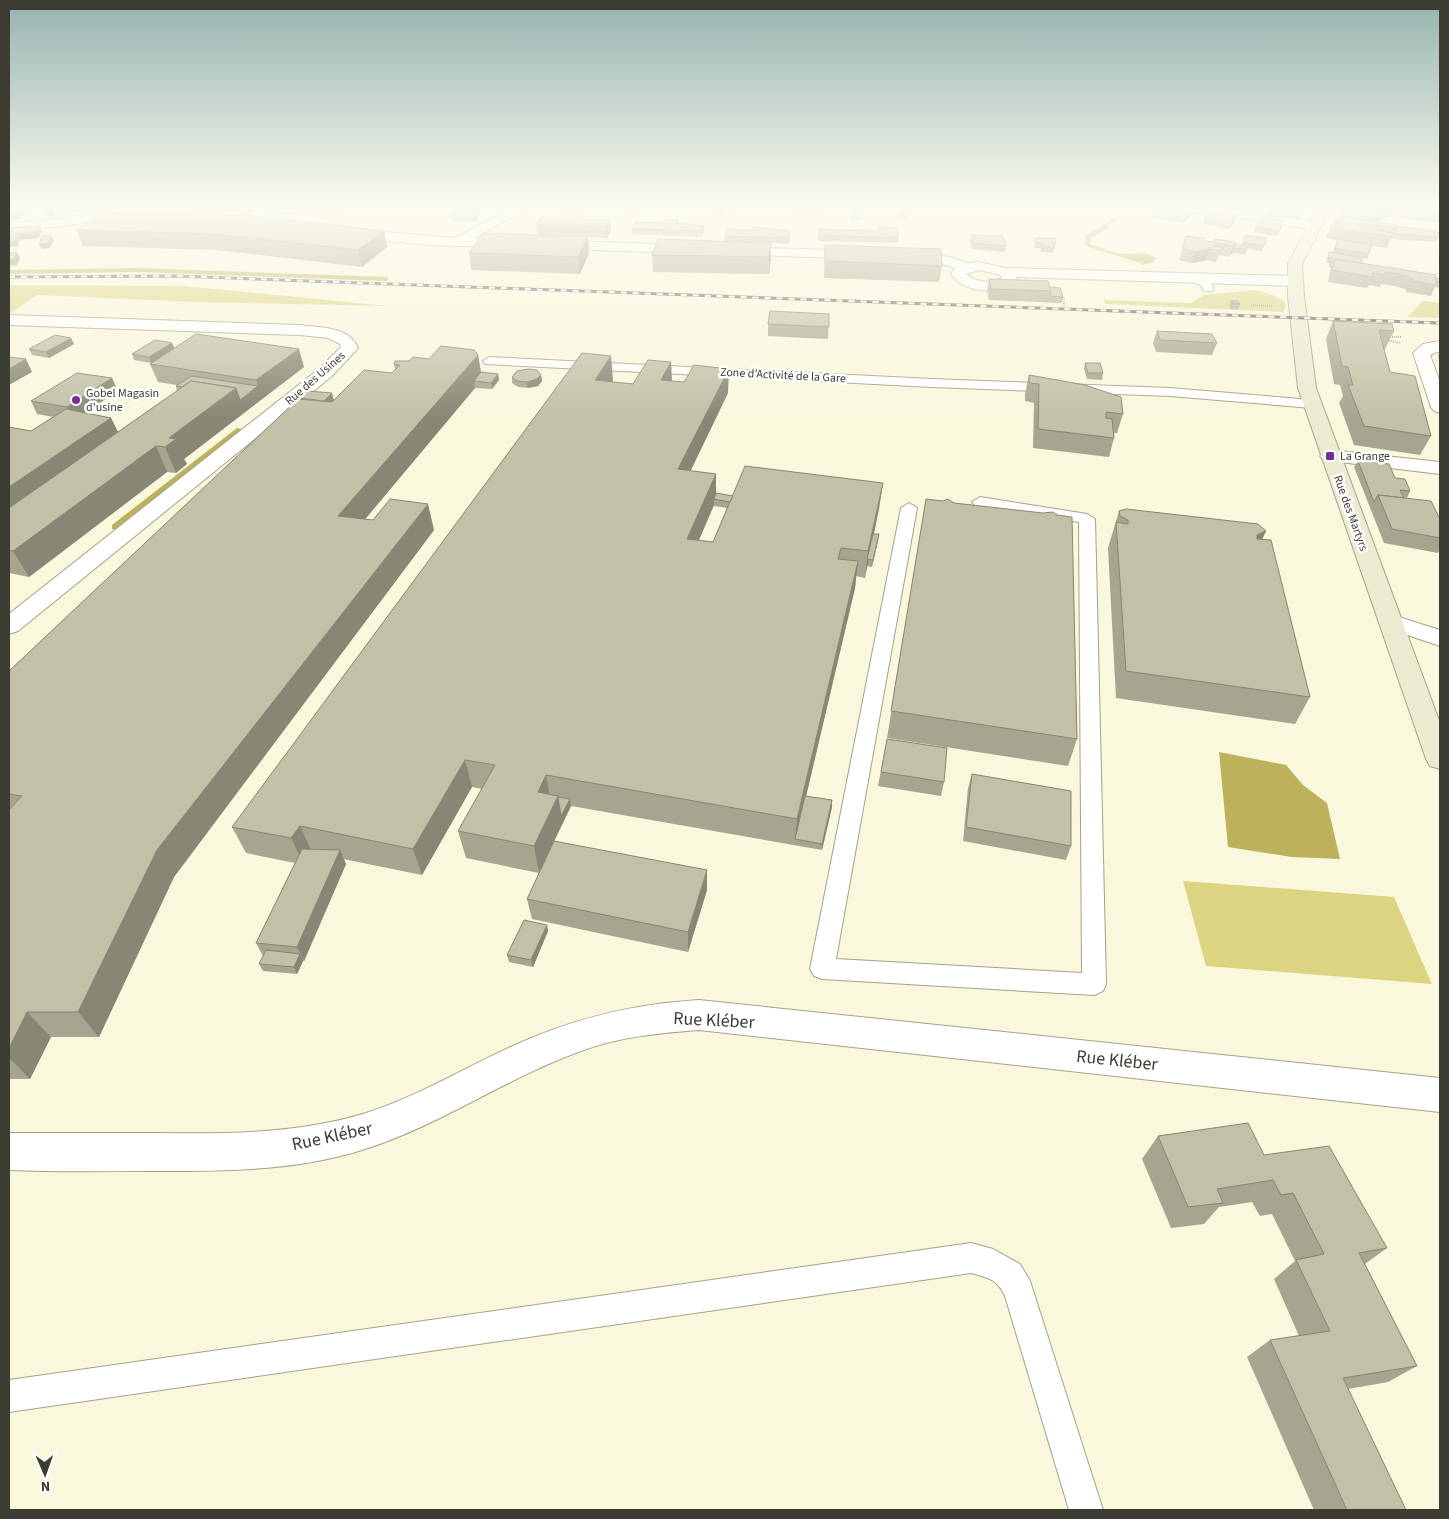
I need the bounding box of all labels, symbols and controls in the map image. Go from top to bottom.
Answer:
street label: Rue des Usines [281,347,349,409]
street label: Zone d’Activité de la Gare [720,364,846,387]
place label: Gobel Magasin d'usine [86,385,159,416]
marker: Gobel Magasin d'usine [70,394,82,406]
place label: La Grange [1340,448,1390,465]
marker: La Grange [1324,450,1336,462]
street label: Rue des Martyrs [1329,473,1372,553]
street label: Rue Kléber [673,1006,756,1035]
street label: Rue Kléber [1075,1044,1160,1077]
street label: Rue Kléber [290,1116,375,1157]
north arrow [20,1449,70,1499]
text: N [40,1476,50,1496]

